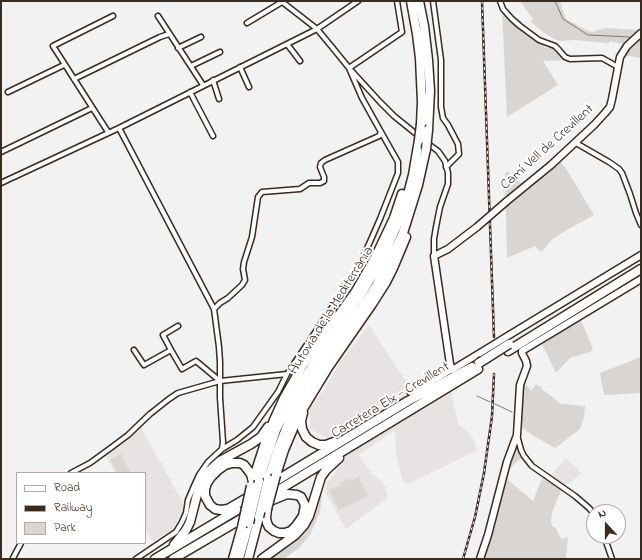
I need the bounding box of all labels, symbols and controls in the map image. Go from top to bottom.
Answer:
street label: Camí Vell de Crevillent [498,102,598,194]
street label: Autovia de la Mediterrània [286,244,378,378]
street label: Carretera Elx - Crevillent [329,359,453,443]
legend [16,472,146,544]
text: Road [54,479,80,497]
text: Railway [54,499,92,517]
north arrow [586,504,626,544]
text: N [596,505,608,523]
text: Park [54,519,76,537]

